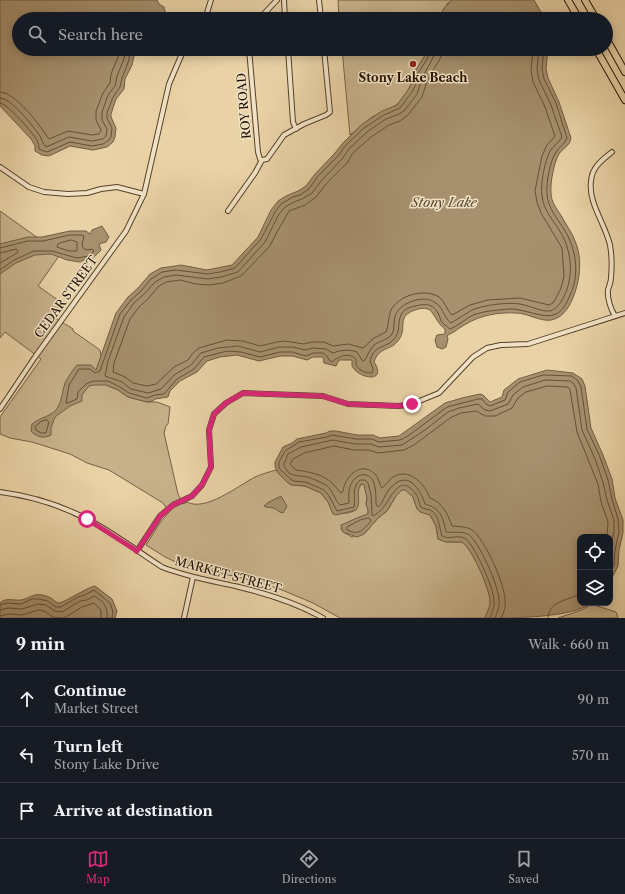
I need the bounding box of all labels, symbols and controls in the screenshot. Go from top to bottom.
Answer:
search box [12,12,613,56]
icon: search [26,23,48,45]
text: Search here [58,25,143,44]
marker: Stony Lake Beach [408,59,418,69]
place label: Stony Lake Beach [359,70,468,85]
street label: ROY ROAD [233,72,254,140]
water label: Stony Lake [410,194,477,210]
street label: CEDAR STREET [31,253,100,341]
route end [403,395,421,413]
route start [78,510,96,528]
map controls [577,534,613,606]
button: locate [577,534,613,570]
street label: MARKET STREET [173,553,283,596]
button: layers [577,570,613,606]
text: 9 min [16,634,65,654]
text: Walk · 660 m [528,636,609,652]
text: Continue [54,681,126,700]
icon: ahead [16,688,38,710]
text: 90 m [578,691,609,707]
text: Market Street [54,700,139,716]
text: Turn left [54,737,123,756]
icon: left [16,744,38,766]
text: 570 m [572,747,609,763]
text: Stony Lake Drive [54,756,159,772]
icon: arrive [16,800,38,822]
text: Arrive at destination [54,801,213,820]
tab: Map [86,848,110,886]
tab: Directions [282,848,336,886]
tab: Saved [508,848,539,886]

